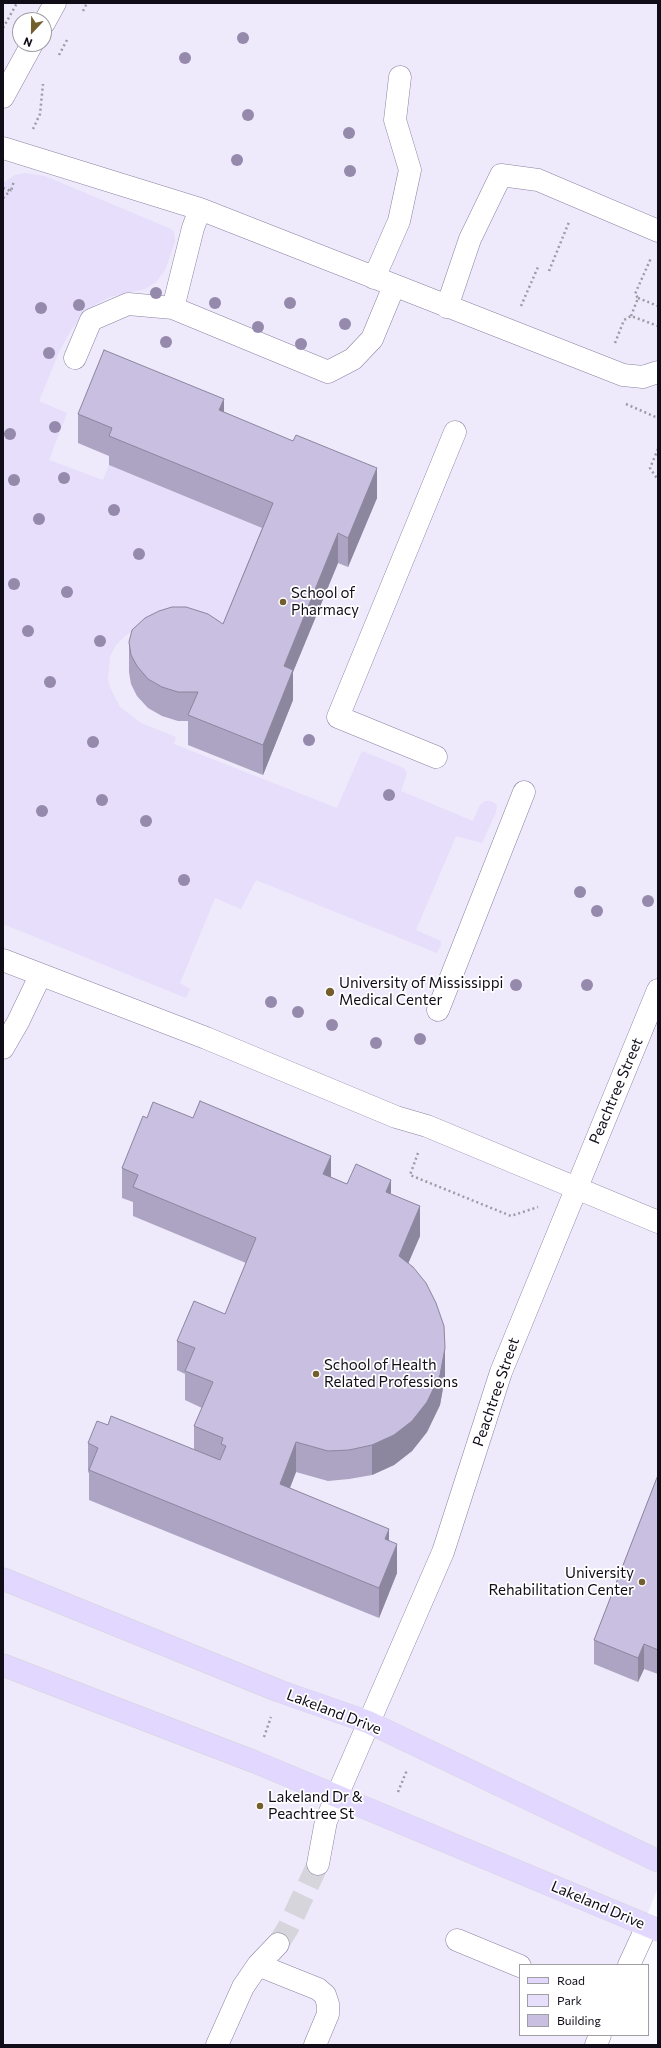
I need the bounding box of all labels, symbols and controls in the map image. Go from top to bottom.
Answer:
north arrow [12,12,52,52]
text: N [21,35,34,50]
place label: School of Pharmacy [291,584,359,619]
marker: School of Pharmacy [278,597,288,607]
place label: University of Mississippi Medical Center [339,974,503,1009]
marker: University of Mississippi Medical Center [324,986,336,998]
street label: Peachtree Street [585,1035,647,1147]
street label: Peachtree Street [469,1335,523,1449]
place label: School of Health Related Professions [324,1356,458,1391]
marker: School of Health Related Professions [311,1369,321,1379]
place label: University Rehabilitation Center [489,1564,634,1599]
marker: University Rehabilitation Center [637,1577,647,1587]
street label: Lakeland Drive [284,1686,384,1738]
place label: Lakeland Dr & Peachtree St [268,1788,363,1823]
marker: Lakeland Dr & Peachtree St [255,1801,265,1811]
street label: Lakeland Drive [548,1877,648,1933]
legend [519,1964,649,2036]
text: Road [557,1973,585,1987]
text: Park [557,1993,582,2007]
text: Building [557,2013,601,2027]

